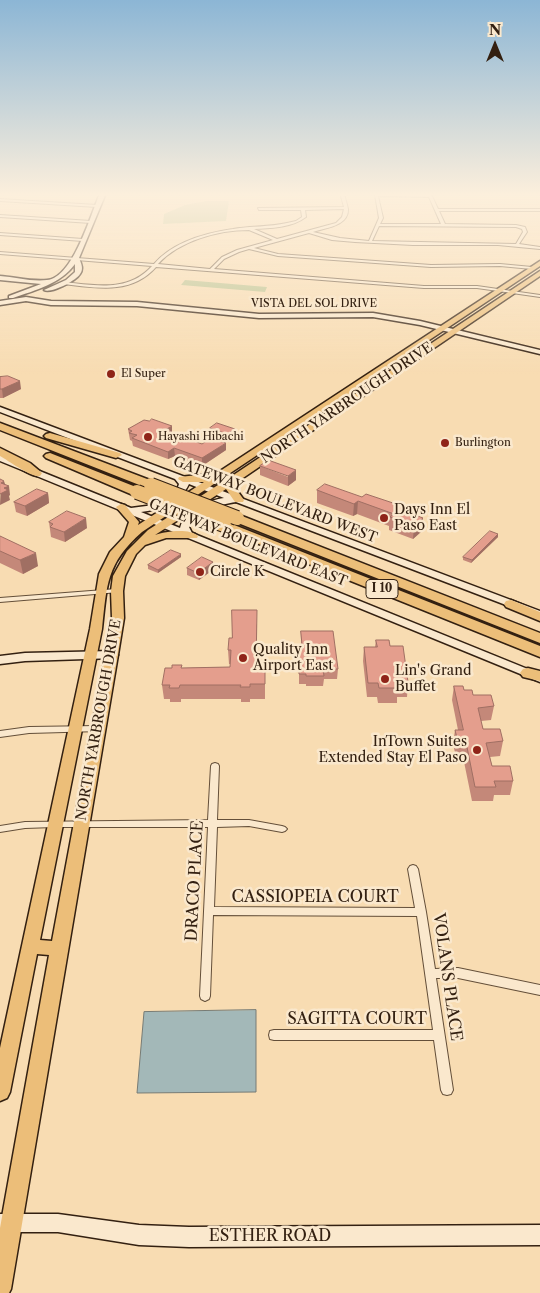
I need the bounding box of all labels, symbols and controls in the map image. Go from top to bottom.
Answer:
north arrow [470,20,520,70]
text: N [489,21,501,39]
street label: VISTA DEL SOL DRIVE [251,297,377,311]
street label: NORTH YARBROUGH DRIVE [258,339,436,467]
place label: El Super [121,367,166,381]
marker: El Super [105,368,117,380]
place label: Hayashi Hibachi [158,430,244,444]
marker: Hayashi Hibachi [142,431,154,443]
place label: Burlington [455,436,511,450]
marker: Burlington [439,437,451,449]
street label: GATEWAY BOULEVARD WEST [171,453,379,547]
street label: GATEWAY BOULEVARD EAST [146,495,350,591]
place label: Days Inn El Paso East [394,502,470,534]
marker: Days Inn El Paso East [378,512,390,524]
place label: Circle K [210,564,265,580]
marker: Circle K [194,566,206,578]
road number: I 10 [366,580,398,598]
street label: NORTH YARBROUGH DRIVE [73,618,125,822]
place label: Quality Inn Airport East [253,642,333,674]
marker: Quality Inn Airport East [237,652,249,664]
place label: Lin's Grand Buffet [395,663,472,696]
marker: Lin's Grand Buffet [379,673,391,685]
place label: InTown Suites Extended Stay El Paso [318,734,467,766]
marker: InTown Suites Extended Stay El Paso [471,744,483,756]
street label: DRACO PLACE [182,820,208,942]
street label: CASSIOPEIA COURT [231,887,399,907]
street label: VOLANS PLACE [429,912,465,1042]
street label: SAGITTA COURT [287,1009,427,1029]
street label: ESTHER ROAD [209,1226,331,1246]

